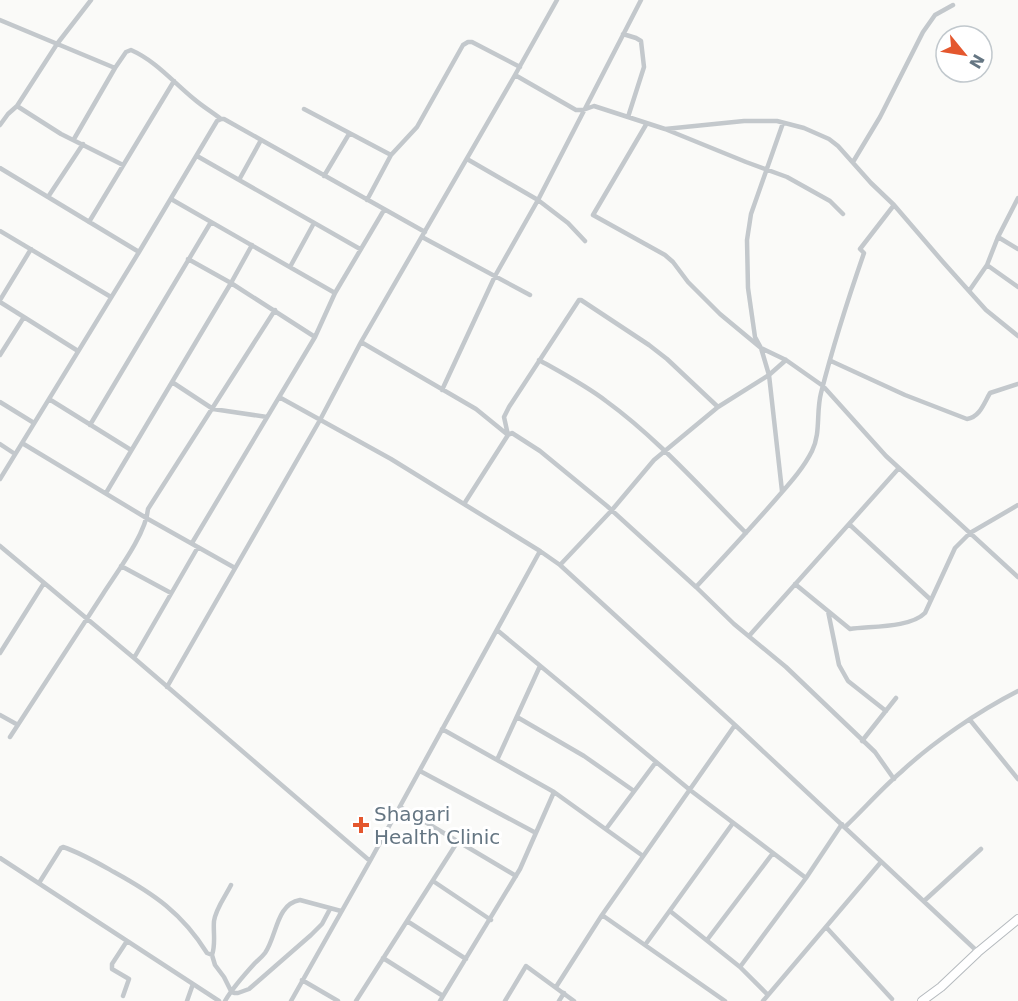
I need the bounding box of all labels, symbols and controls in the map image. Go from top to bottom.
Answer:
north arrow [934,24,994,84]
text: N [965,51,988,72]
place label: Shagari Health Clinic [374,802,500,849]
marker: Shagari Health Clinic [352,816,370,834]

